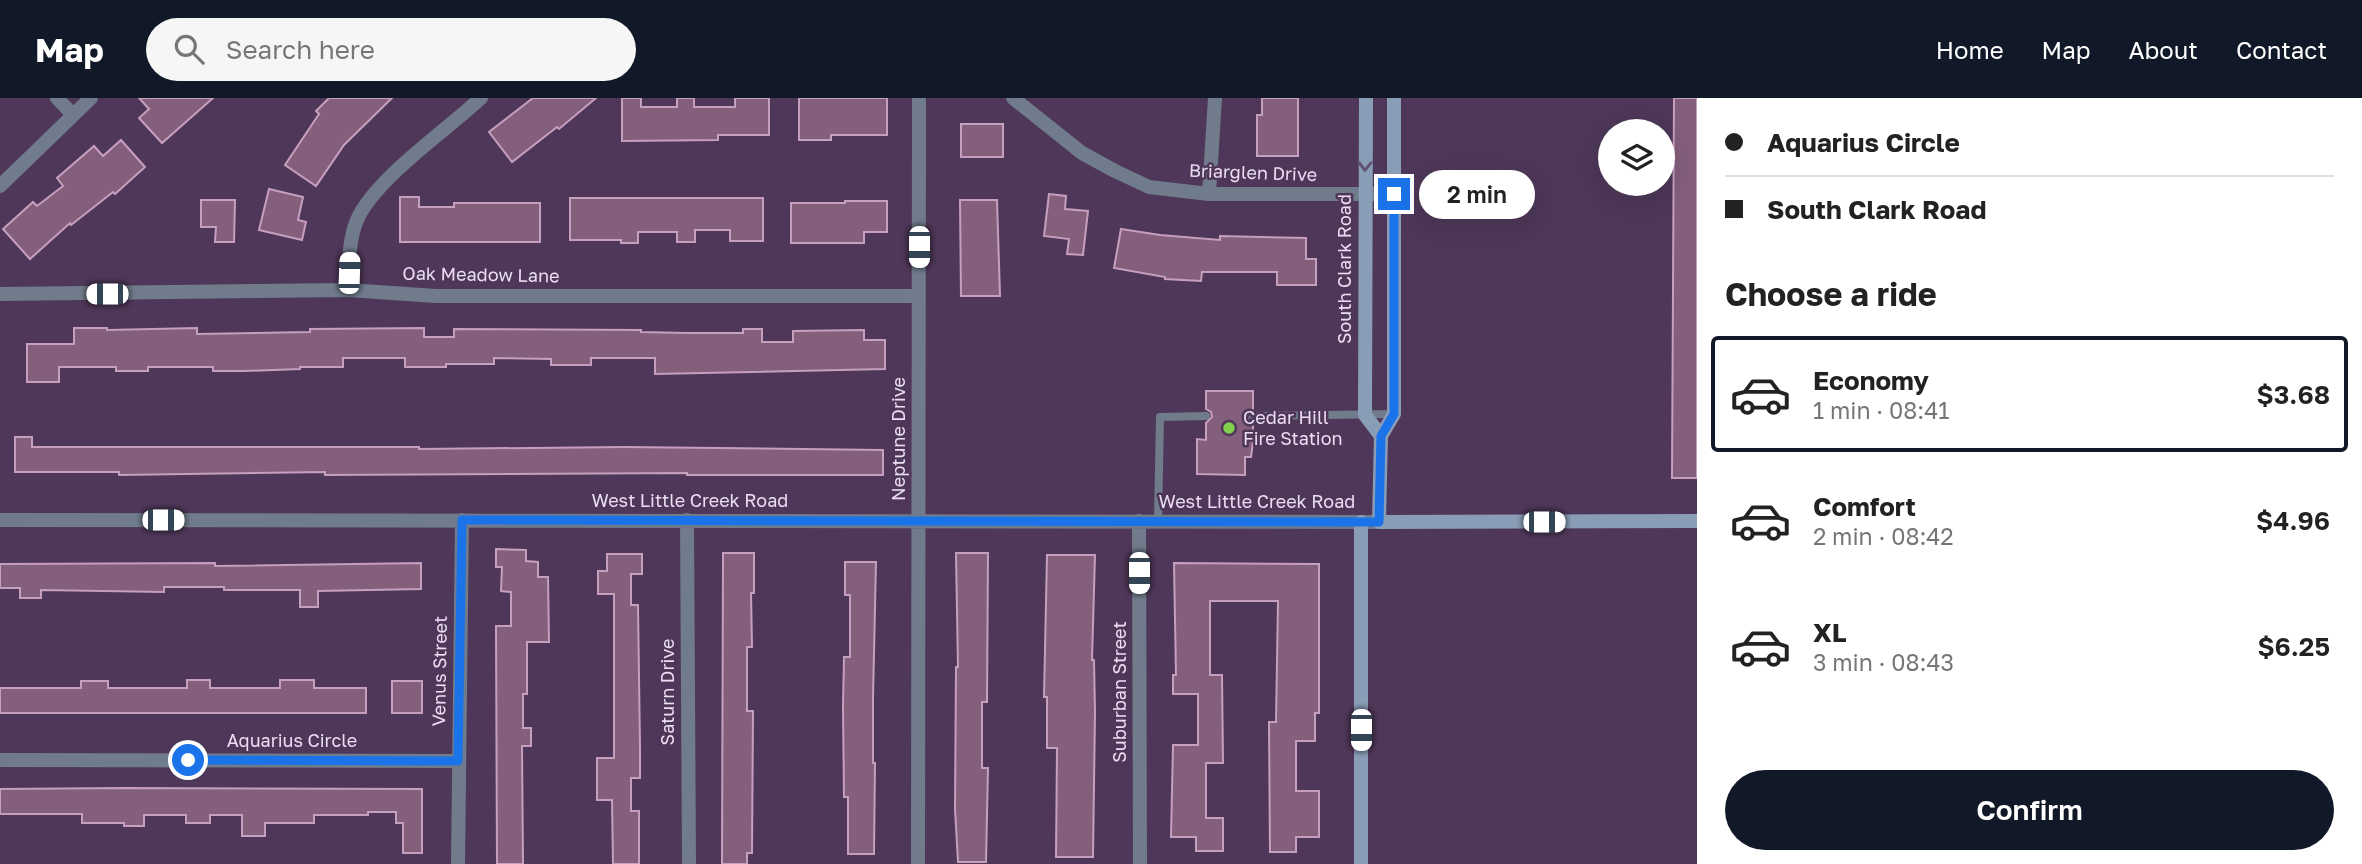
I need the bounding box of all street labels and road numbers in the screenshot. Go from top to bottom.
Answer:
street label: Briarglen Drive [1189,159,1317,185]
street label: South Clark Road [1333,194,1355,344]
street label: Oak Meadow Lane [402,262,560,286]
street label: Neptune Drive [887,377,909,501]
street label: West Little Creek Road [592,489,788,511]
street label: West Little Creek Road [1159,490,1355,512]
street label: Venus Street [427,615,451,727]
street label: Suburban Street [1108,621,1130,763]
street label: Saturn Drive [656,639,678,745]
street label: Aquarius Circle [227,729,357,751]

